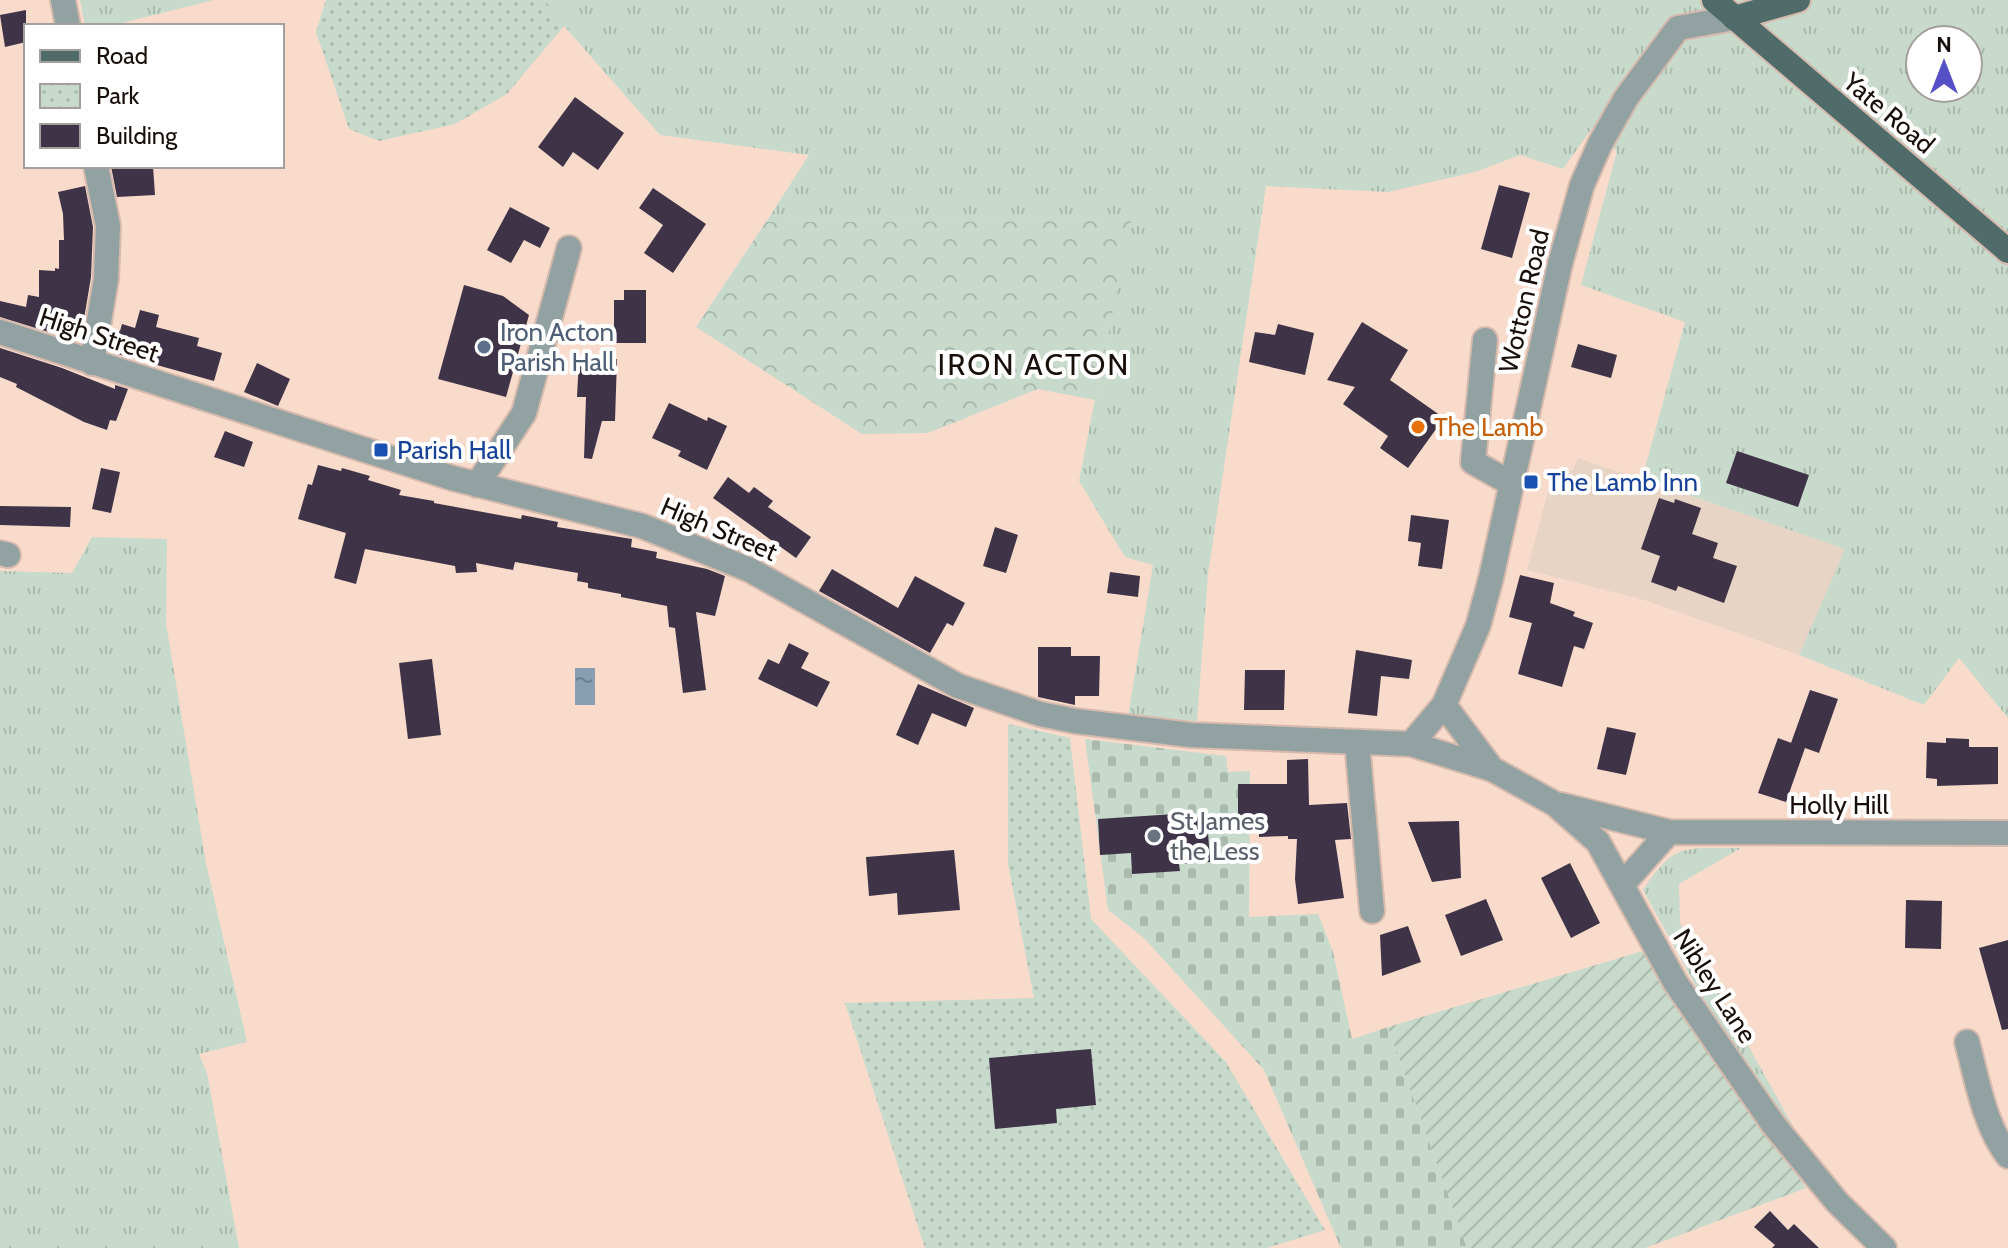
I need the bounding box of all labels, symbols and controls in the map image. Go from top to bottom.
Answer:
legend [24,24,284,168]
north arrow [1904,24,1984,104]
text: N [1936,31,1952,58]
text: Road [96,41,148,70]
street label: Yate Road [1836,65,1941,160]
text: Park [96,81,139,110]
text: Building [96,121,178,150]
street label: Wotton Road [1492,226,1556,376]
street label: High Street [35,301,163,369]
place label: Iron Acton Parish Hall [500,316,614,378]
marker: Iron Acton Parish Hall [475,338,493,356]
district label: IRON ACTON [938,346,1130,383]
place label: The Lamb [1434,411,1544,443]
marker: The Lamb [1409,418,1427,436]
place label: Parish Hall [397,434,511,466]
marker: Parish Hall [372,441,390,459]
place label: The Lamb Inn [1547,466,1698,498]
marker: The Lamb Inn [1522,473,1540,491]
street label: High Street [656,490,782,568]
street label: Holly Hill [1789,789,1889,821]
place label: St James the Less [1170,805,1265,867]
marker: St James the Less [1145,827,1163,845]
street label: Nibley Lane [1666,923,1764,1049]

